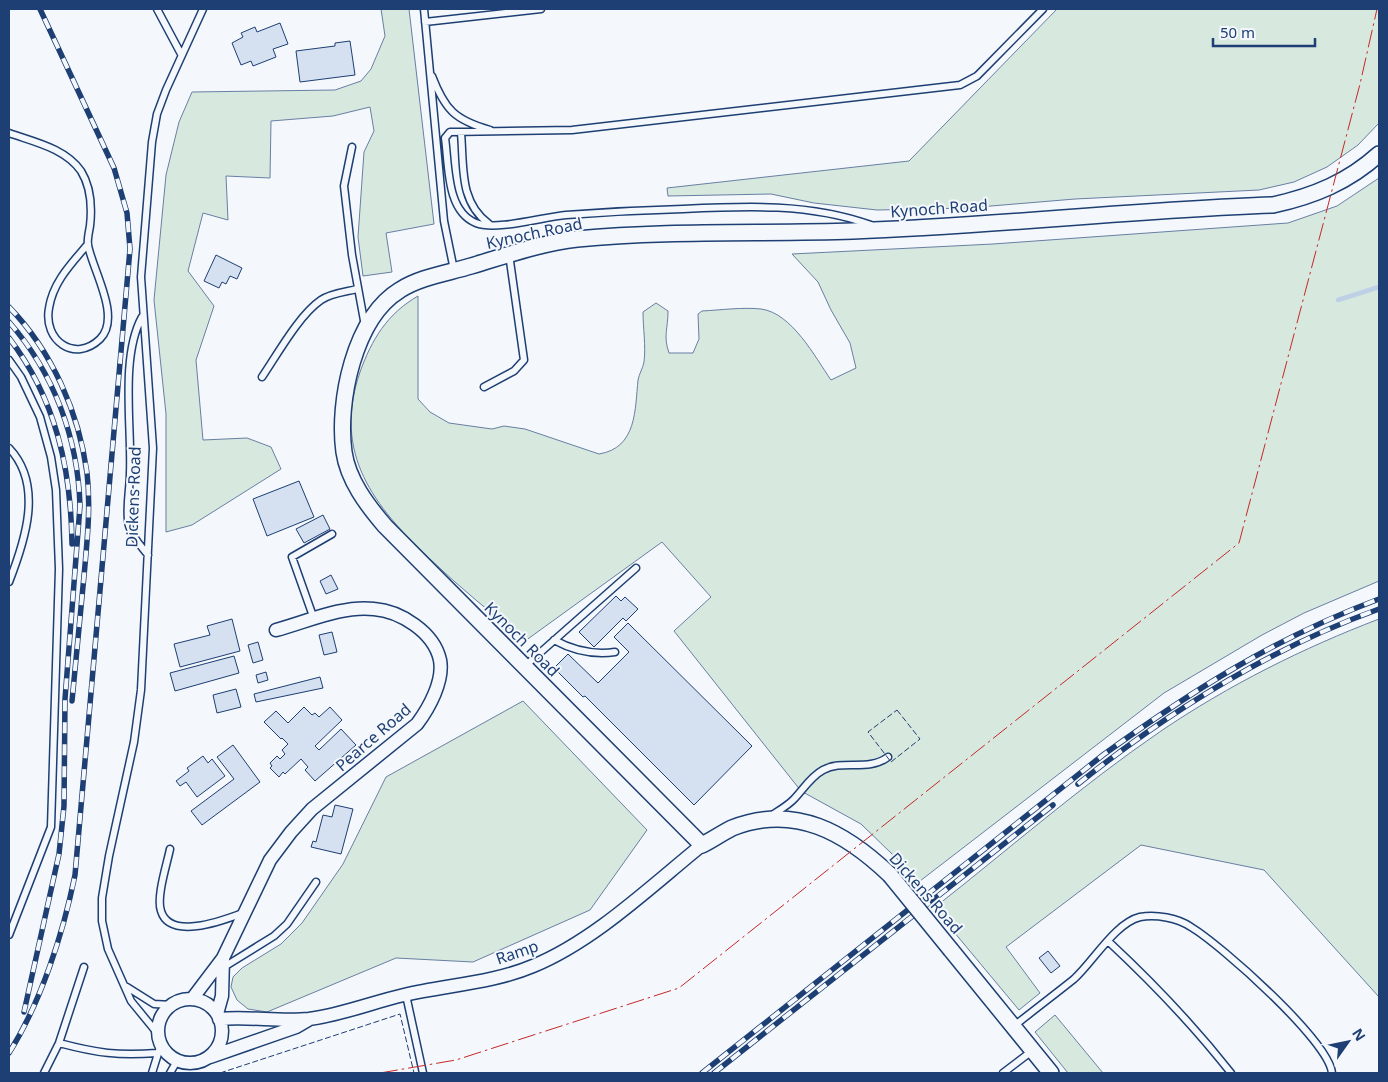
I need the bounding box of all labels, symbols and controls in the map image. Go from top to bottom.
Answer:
scale bar [1213,15,1316,47]
text: 50 m [1220,22,1255,42]
street label: Kynoch Road [889,194,989,222]
street label: Kynoch Road [484,212,584,254]
street label: Dickens Road [120,446,146,548]
street label: Kynoch Road [480,597,564,681]
street label: Pearce Road [331,698,415,776]
street label: Dickens Road [884,848,968,938]
street label: Ramp [493,934,541,970]
north arrow [1323,1017,1373,1067]
text: N [1348,1025,1370,1045]

